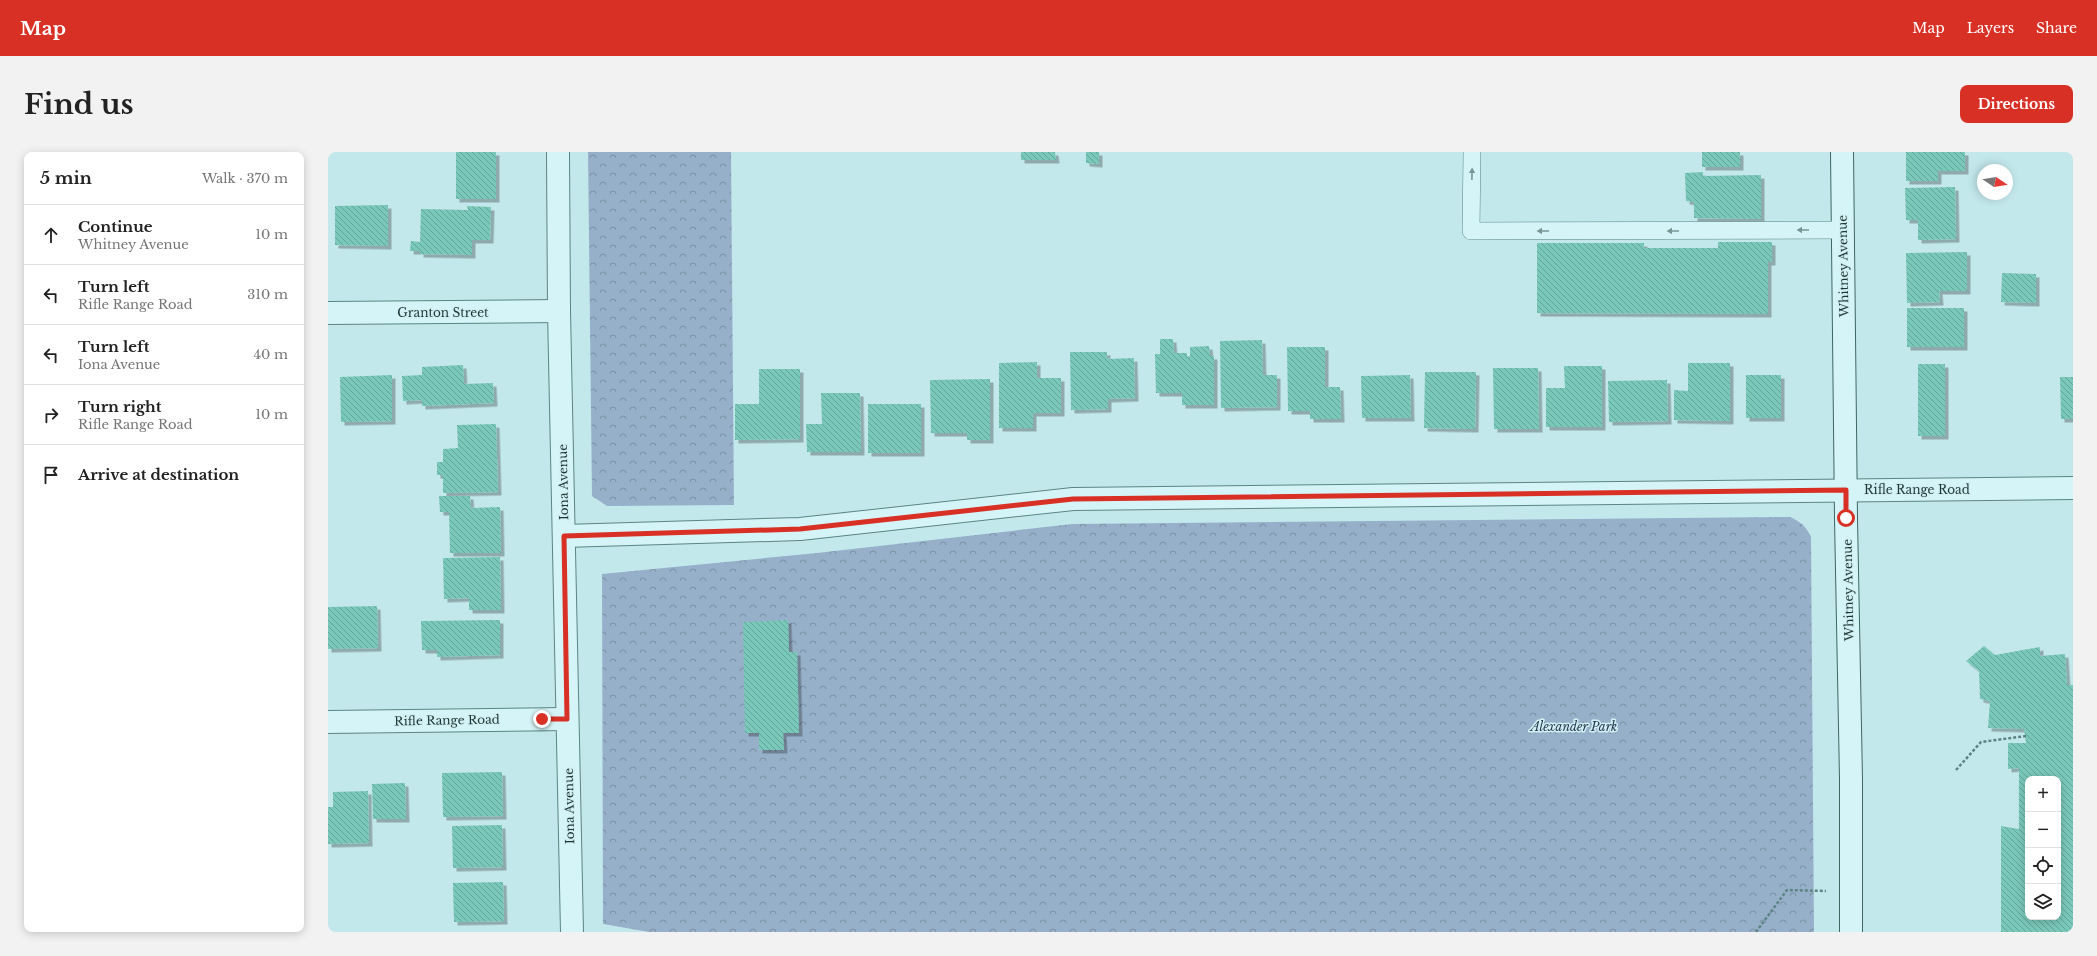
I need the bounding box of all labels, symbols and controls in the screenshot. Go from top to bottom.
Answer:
text: Map [20,17,66,40]
text: Map [1912,19,1945,37]
text: Layers [1967,19,2014,37]
text: Share [2036,19,2077,37]
button: Directions [1960,85,2073,123]
text: Find us [24,87,134,122]
north arrow [1977,164,2013,200]
text: 5 min [40,168,92,189]
one-way arrow [1468,168,1475,180]
text: Walk · 370 m [202,170,288,187]
street label: Whitney Avenue [1835,215,1851,318]
text: Continue [78,217,153,236]
icon: ahead [40,224,62,246]
text: 10 m [255,226,288,243]
one-way arrow [1796,227,1809,233]
one-way arrow [1536,228,1549,234]
one-way arrow [1666,228,1679,234]
text: Whitney Avenue [78,236,189,253]
text: Turn left [78,277,149,296]
icon: left [40,284,62,306]
text: 310 m [247,286,288,303]
text: Rifle Range Road [78,296,193,313]
street label: Granton Street [397,305,489,320]
text: Turn left [78,337,149,356]
icon: left [40,344,62,366]
text: 40 m [253,346,288,363]
text: Iona Avenue [78,356,160,373]
text: Turn right [78,397,161,416]
icon: right [40,404,62,426]
text: 10 m [255,406,288,423]
text: Rifle Range Road [78,416,193,433]
street label: Iona Avenue [555,444,571,520]
icon: arrive [40,464,62,486]
text: Arrive at destination [78,465,239,484]
street label: Rifle Range Road [1864,482,1970,497]
route start [1837,509,1855,527]
street label: Whitney Avenue [1840,539,1856,642]
route end [533,710,551,728]
street label: Rifle Range Road [394,712,500,728]
park label: Alexander Park [1529,719,1617,734]
street label: Iona Avenue [561,768,577,844]
map controls [2025,776,2061,920]
button: + [2025,776,2061,812]
button: − [2025,812,2061,848]
button: locate [2025,848,2061,884]
button: layers [2025,884,2061,920]

